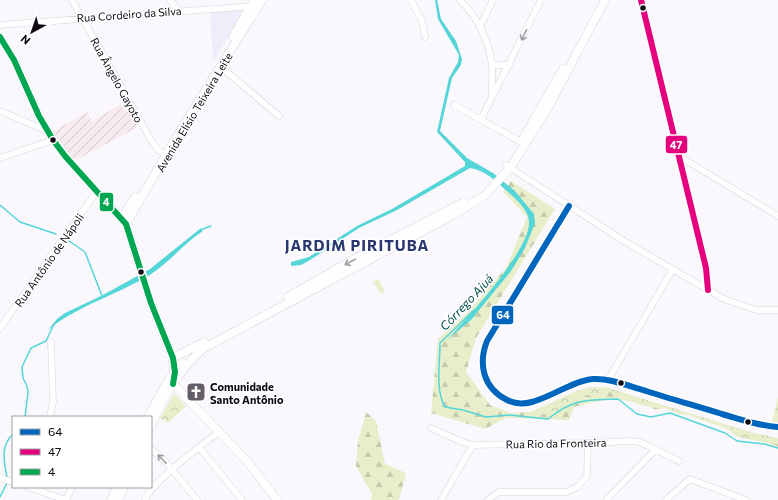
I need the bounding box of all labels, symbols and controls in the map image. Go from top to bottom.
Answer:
unlabelled marker [638,3,648,13]
street label: Rua Cordeiro da Silva [76,4,182,24]
north arrow [12,12,52,52]
one-way arrow [520,29,527,41]
text: N [18,32,33,48]
street label: Rua Ângelo Gayoto [88,35,147,125]
street label: Avenida Elísio Teixeira Leite [153,50,235,174]
unlabelled marker [48,135,58,145]
line badge: 47 [665,135,688,154]
text: 47 [670,138,682,151]
line badge: 4 [99,192,114,212]
text: 4 [103,195,110,208]
street label: Rua Antônio de Nápoli [12,211,86,309]
district label: JARDIM PIRITUBA [285,236,429,254]
one-way arrow [344,259,356,266]
unlabelled marker [136,267,146,277]
water label: Córrego Ajuá [437,271,496,333]
line badge: 64 [491,305,514,325]
text: 64 [496,308,510,321]
unlabelled marker [616,378,626,388]
place label: Comunidade Santo Antônio [210,380,284,406]
church icon: Comunidade Santo Antônio [185,381,207,403]
legend [12,416,152,488]
unlabelled marker [743,417,753,427]
text: 64 [48,424,62,438]
street label: Rua Rio da Fronteira [506,436,606,450]
text: 47 [48,444,61,458]
one-way arrow [157,454,167,463]
text: 4 [48,464,55,478]

